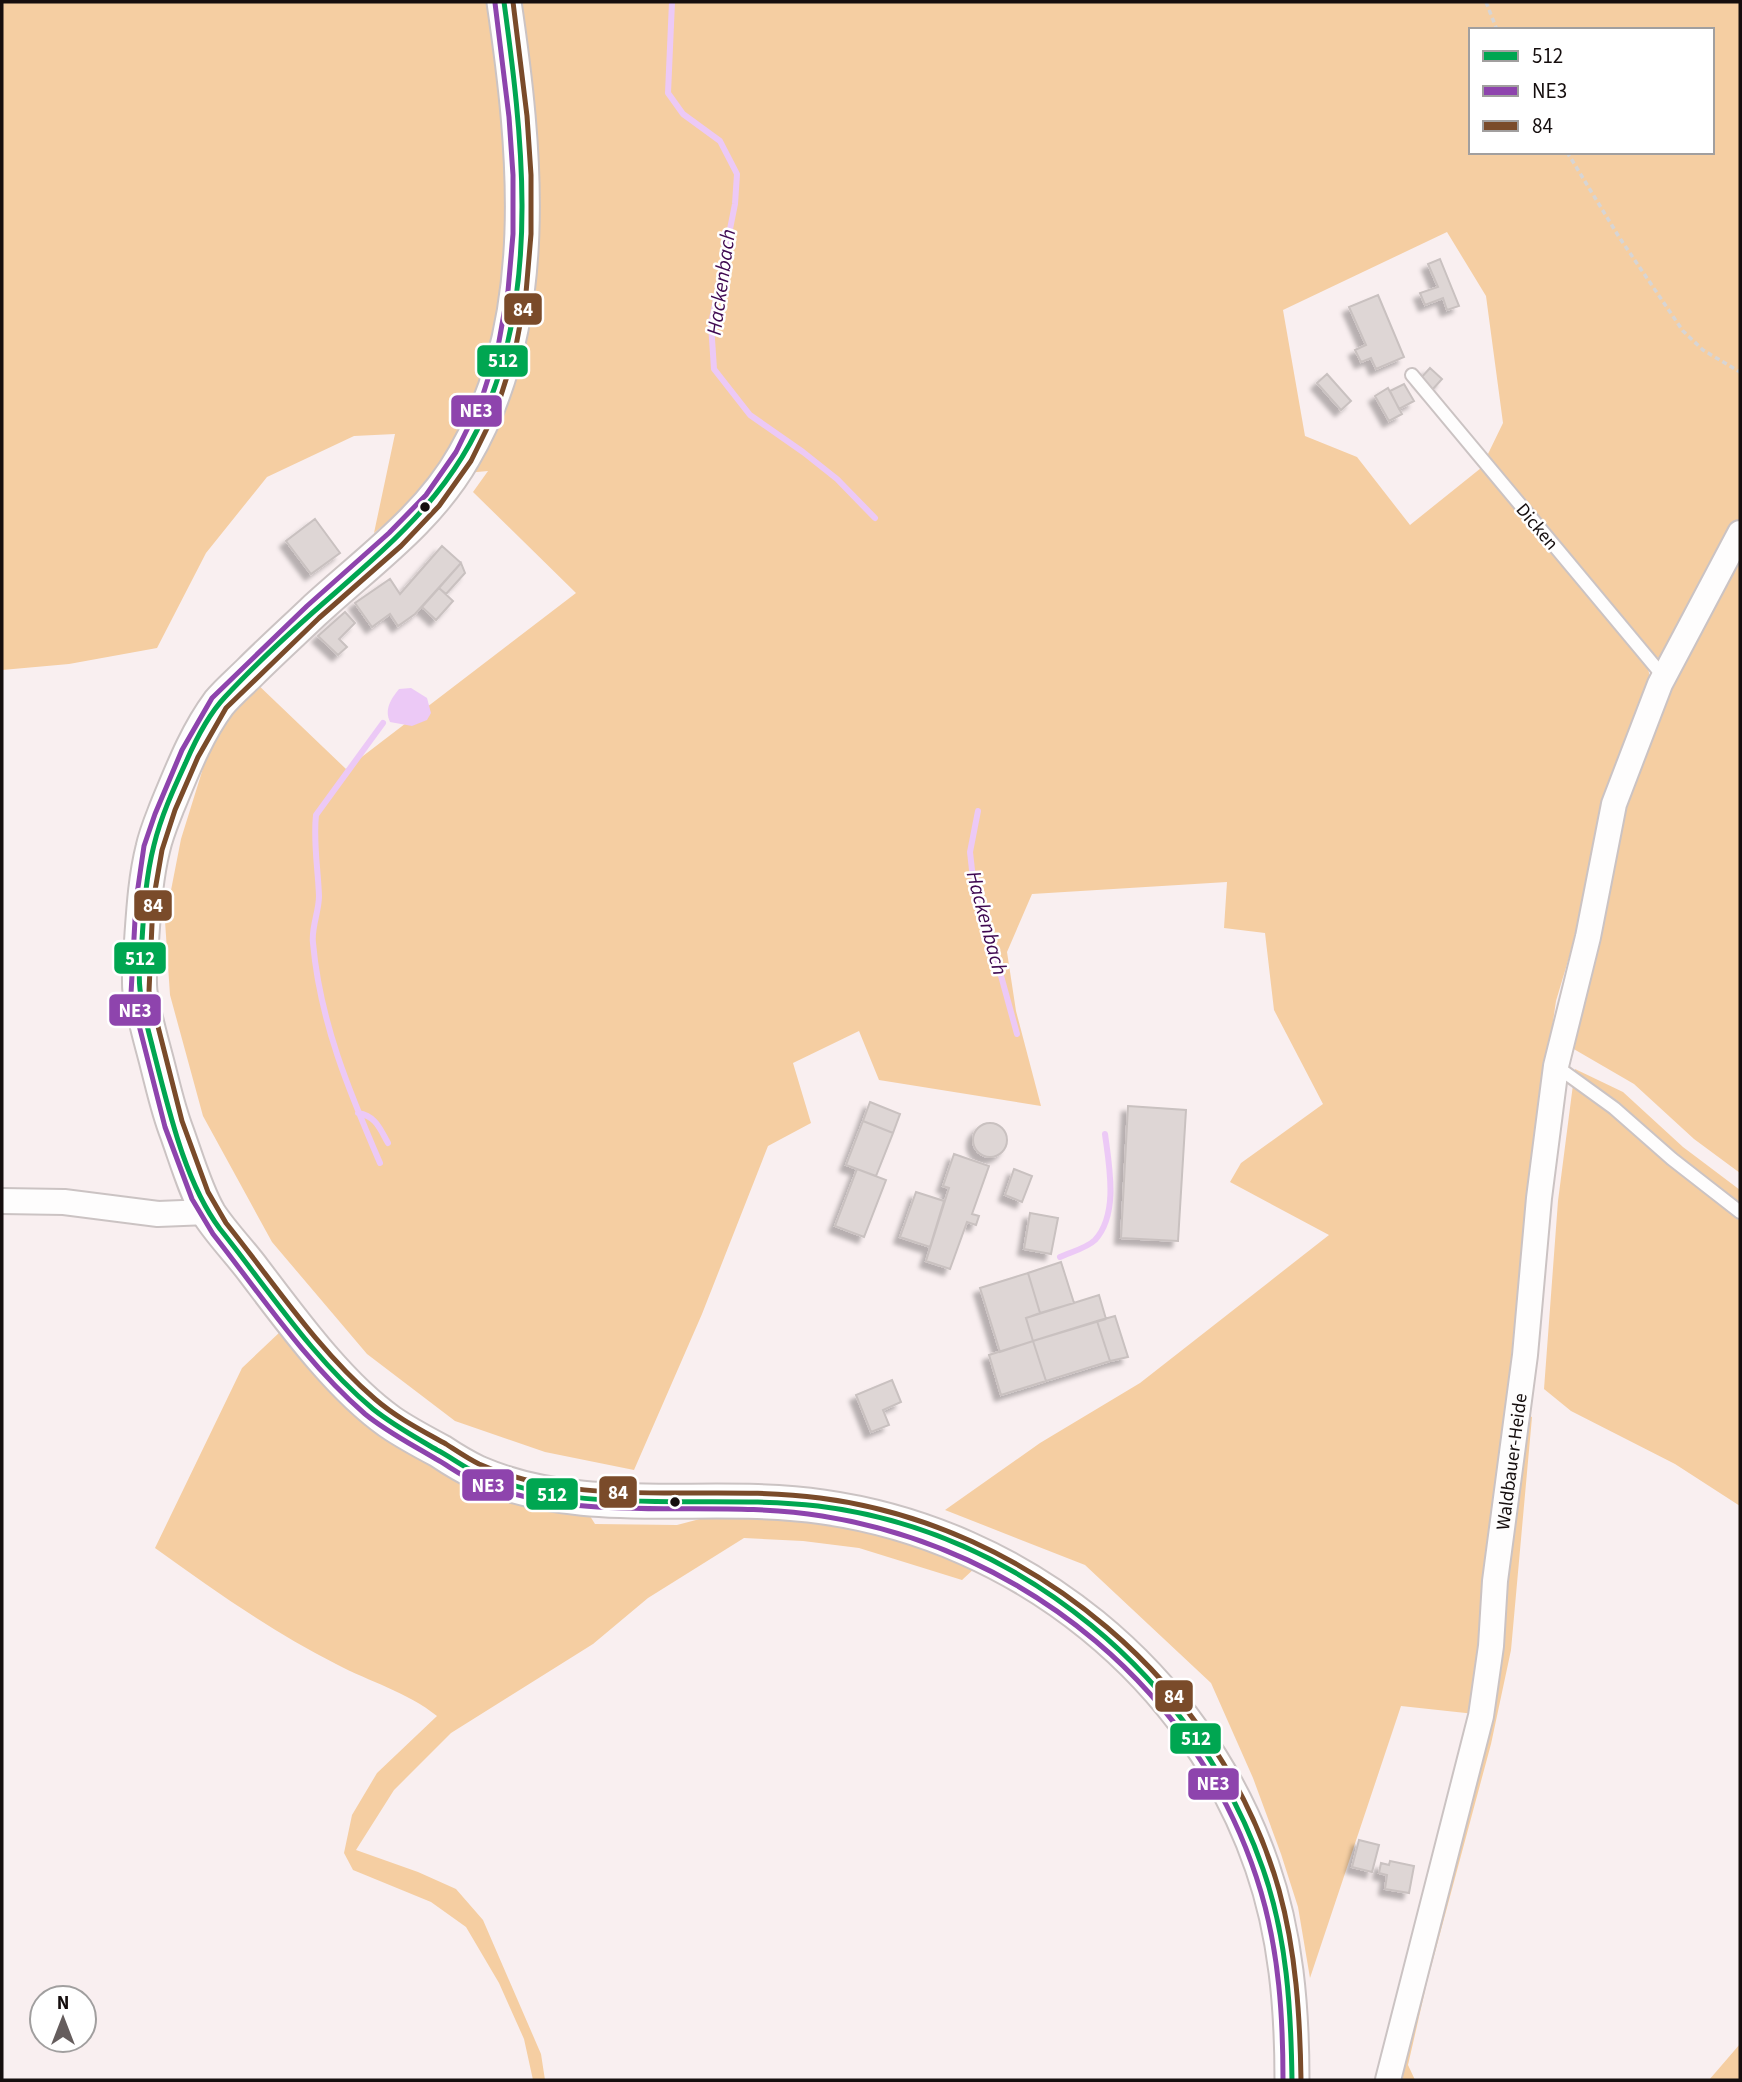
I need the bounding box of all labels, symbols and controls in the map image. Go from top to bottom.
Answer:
legend [1469,28,1714,154]
text: 512 [1532,41,1563,71]
text: NE3 [1532,76,1567,106]
text: 84 [1532,111,1553,141]
water label: Hackenbach [699,227,743,337]
line badge: 84 [503,292,543,326]
text: 84 [513,297,533,324]
line badge: 512 [476,344,529,378]
text: 512 [488,348,518,375]
line badge: NE3 [450,394,503,428]
text: NE3 [459,398,493,425]
street label: Dicken [1509,498,1565,556]
unlabelled marker [418,500,432,514]
water label: Hackenbach [959,868,1015,978]
line badge: 84 [133,889,173,922]
text: 84 [143,893,163,920]
line badge: 512 [113,941,167,975]
text: 512 [125,946,155,973]
line badge: NE3 [108,993,162,1027]
text: NE3 [118,998,152,1025]
street label: Waldbauer-Heide [1490,1392,1535,1532]
line badge: NE3 [461,1468,515,1502]
text: NE3 [471,1473,505,1500]
line badge: 84 [598,1475,638,1509]
line badge: 512 [525,1477,579,1511]
text: 84 [608,1480,628,1507]
text: 512 [537,1482,567,1509]
unlabelled marker [668,1495,682,1509]
line badge: 84 [1154,1679,1194,1713]
text: 84 [1164,1684,1184,1711]
line badge: 512 [1169,1722,1222,1755]
text: 512 [1181,1726,1211,1753]
line badge: NE3 [1187,1767,1240,1801]
text: NE3 [1196,1771,1230,1798]
north arrow [28,1984,98,2054]
text: N [57,1990,69,2017]

